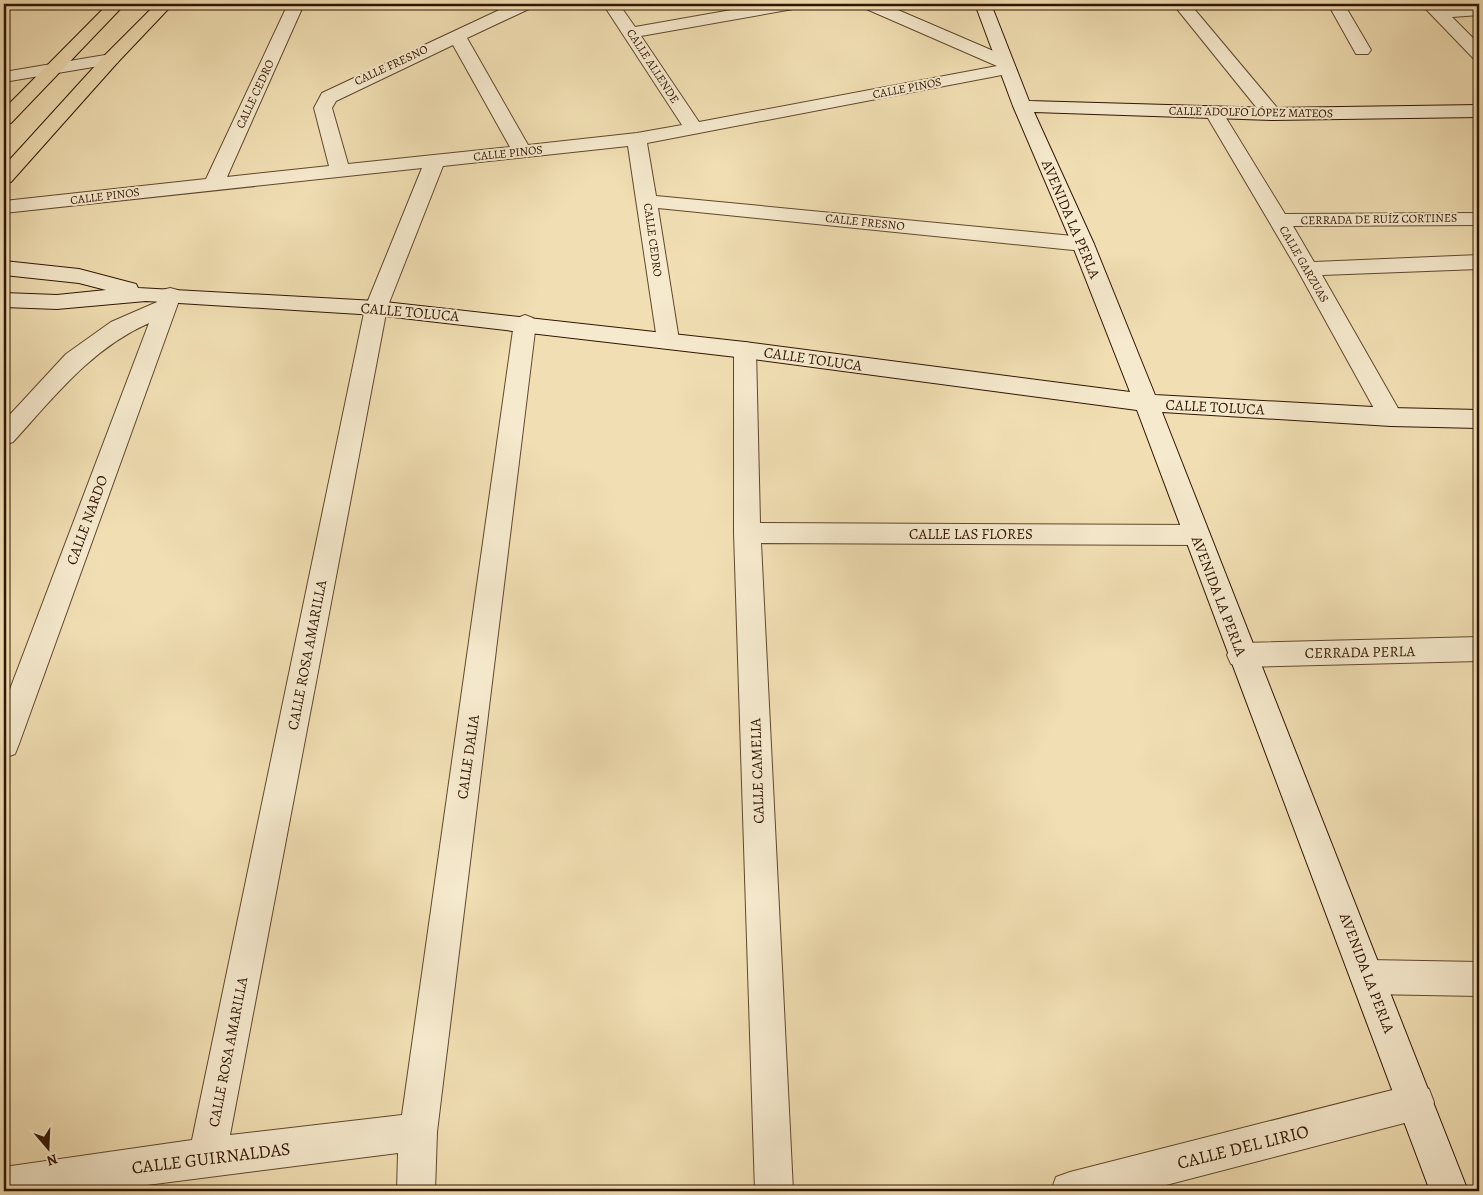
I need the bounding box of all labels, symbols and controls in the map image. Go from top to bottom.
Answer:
street label: CALLE ALLENDE [623,26,683,106]
street label: CALLE FRESNO [352,41,430,89]
street label: CALLE CEDRO [232,57,278,131]
street label: CALLE PINOS [871,73,943,103]
street label: CALLE ADOLFO LÓPEZ MATEOS [1169,103,1333,121]
street label: CALLE PINOS [472,141,544,165]
street label: AVENIDA LA PERLA [1037,156,1105,282]
street label: CALLE PINOS [69,184,141,208]
street label: CALLE CEDRO [640,202,666,278]
street label: CALLE FRESNO [825,210,905,234]
street label: CERRADA DE RUÍZ CORTINES [1301,210,1457,228]
street label: CALLE GARZUAS [1276,223,1332,305]
street label: CALLE TOLUCA [360,298,460,326]
street label: CALLE TOLUCA [763,342,864,376]
street label: CALLE TOLUCA [1165,394,1265,420]
street label: CALLE NARDO [62,472,112,568]
street label: CALLE LAS FLORES [909,524,1033,544]
street label: AVENIDA LA PERLA [1187,532,1251,659]
street label: CALLE ROSA AMARILLA [283,578,331,732]
street label: CERRADA PERLA [1305,641,1416,663]
street label: CALLE DALIA [452,713,484,801]
street label: CALLE CAMELIA [745,718,769,824]
street label: AVENIDA LA PERLA [1335,909,1399,1036]
street label: CALLE ROSA AMARILLA [204,975,252,1129]
street label: CALLE DEL LIRIO [1175,1119,1311,1175]
north arrow [22,1122,72,1172]
street label: CALLE GUIRNALDAS [130,1136,292,1180]
text: N [44,1149,60,1170]

